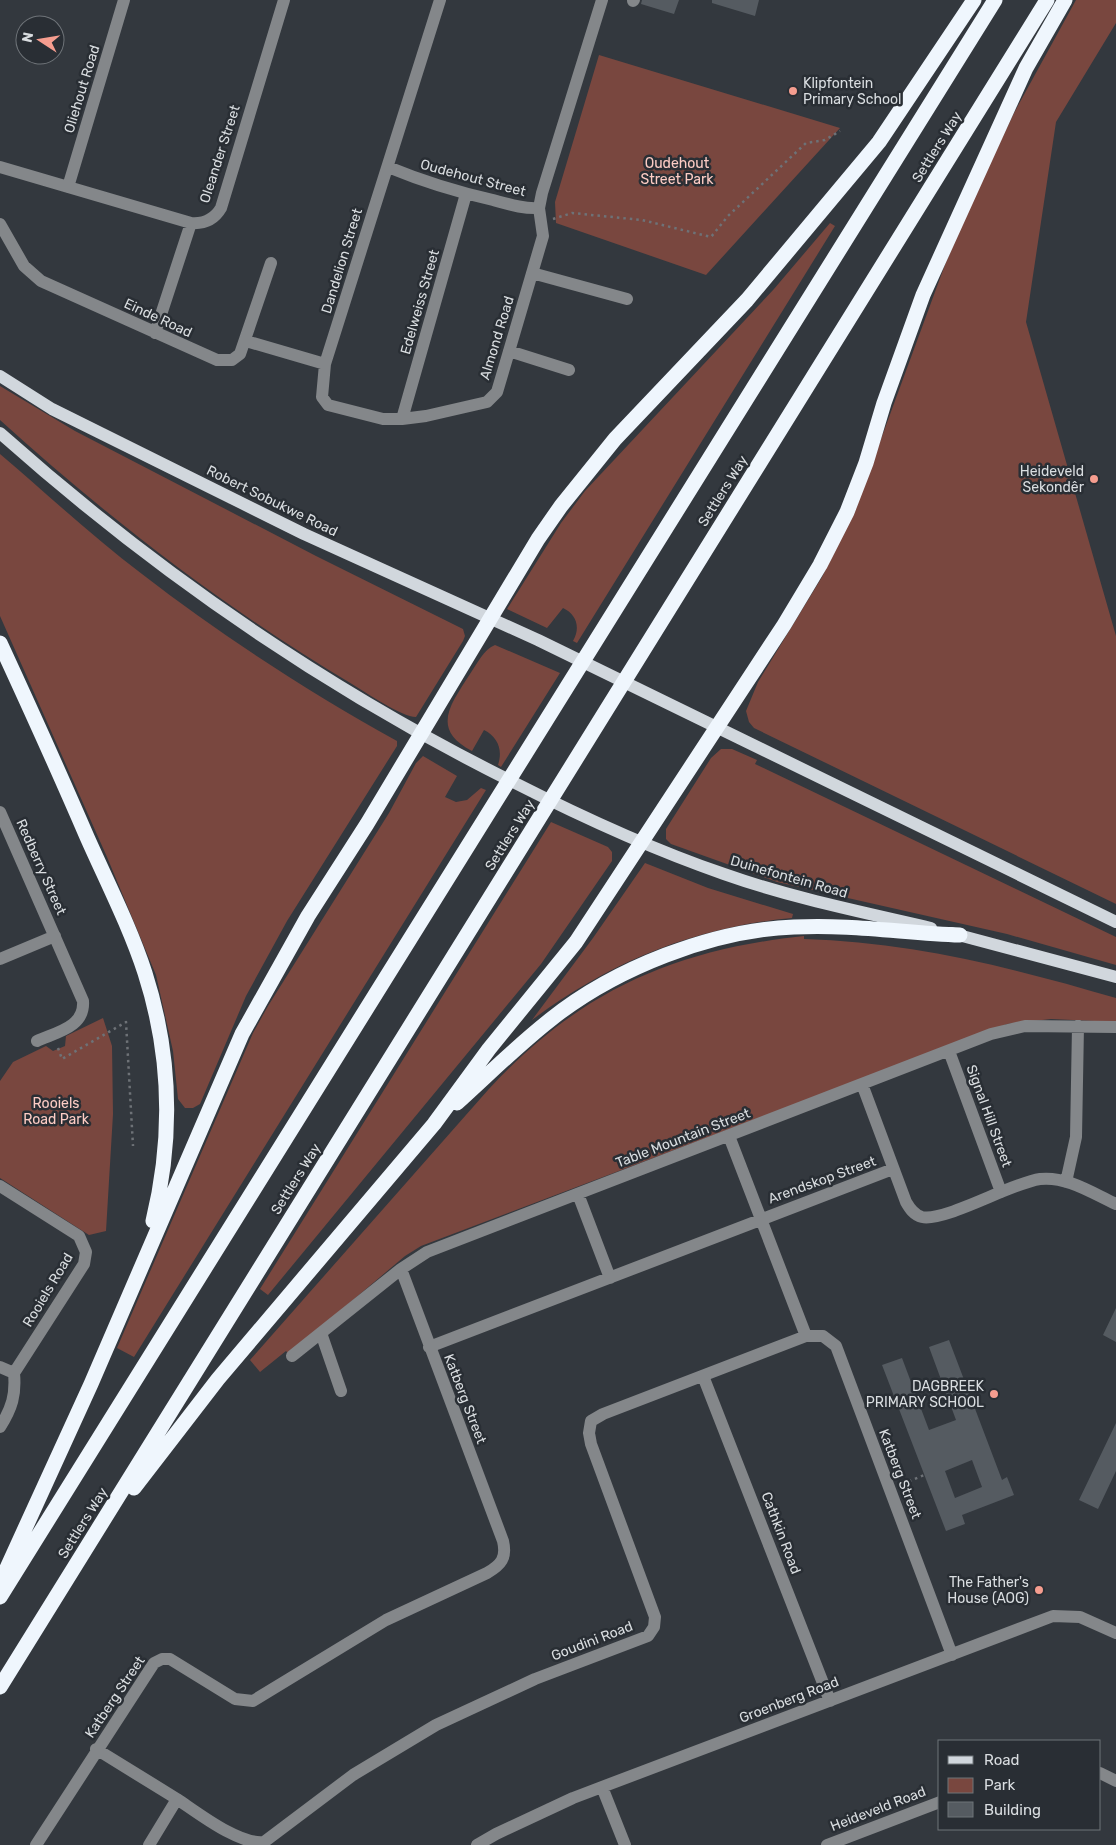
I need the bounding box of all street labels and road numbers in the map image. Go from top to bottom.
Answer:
street label: Oliehout Road [61,43,103,135]
street label: Oleander Street [196,102,244,205]
street label: Settlers Way [908,108,966,186]
street label: Oudehout Street [418,156,528,200]
street label: Dandelion Street [318,206,366,316]
street label: Edelweiss Street [397,247,443,356]
street label: Almond Road [476,294,518,382]
street label: Einde Road [121,295,195,341]
street label: Settlers Way [694,452,752,530]
street label: Robert Sobukwe Road [204,462,340,540]
street label: Settlers Way [481,796,539,874]
street label: Redberry Street [12,816,70,918]
street label: Duinefontein Road [728,852,850,902]
street label: Signal Hill Street [963,1063,1016,1170]
street label: Table Mountain Street [613,1104,753,1171]
street label: Settlers Way [267,1140,325,1218]
street label: Arendskop Street [766,1152,879,1207]
street label: Rooiels Road [19,1250,77,1330]
street label: Katberg Street [440,1352,490,1447]
street label: Katberg Street [875,1427,925,1522]
street label: Settlers Way [54,1484,112,1562]
street label: Cathkin Road [758,1489,804,1577]
street label: Goudini Road [549,1618,635,1664]
street label: Katberg Street [81,1652,149,1741]
street label: Groenberg Road [737,1673,841,1727]
street label: Heideveld Road [828,1783,928,1835]

